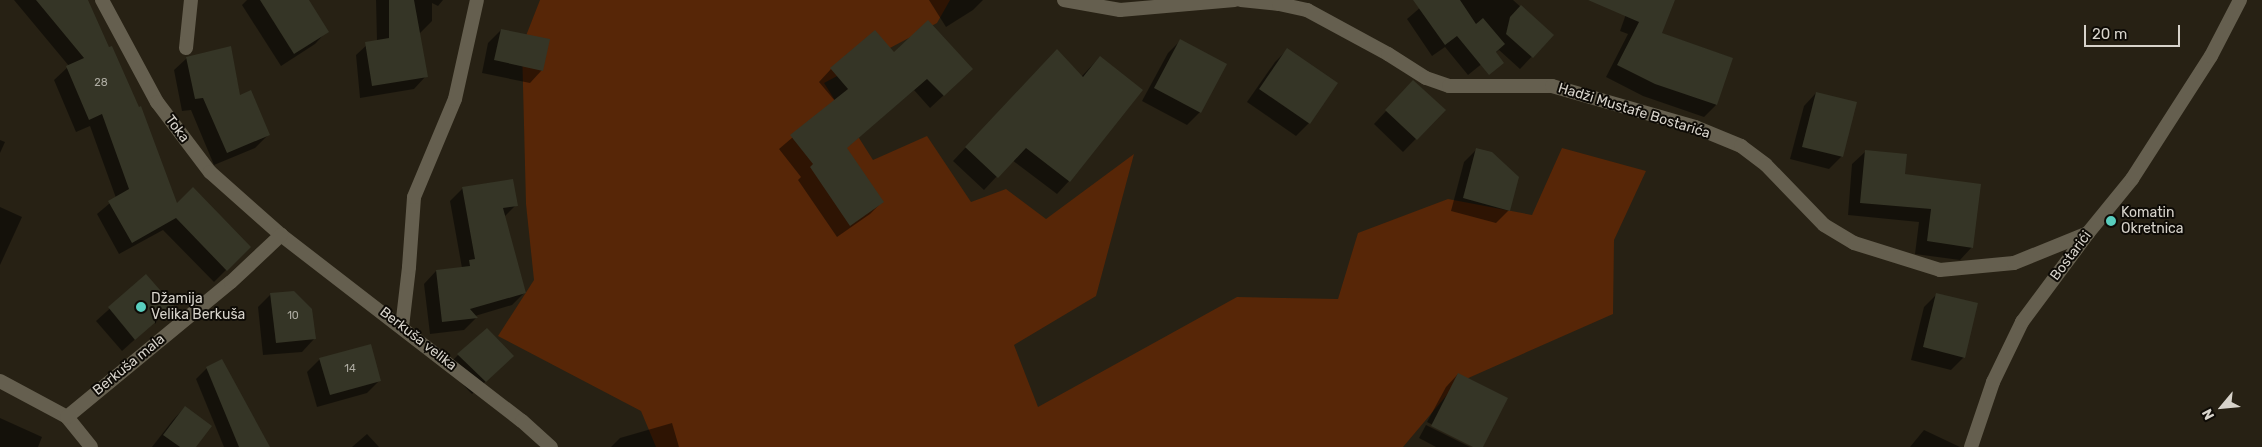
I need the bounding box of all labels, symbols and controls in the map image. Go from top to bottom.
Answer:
scale bar [2087,15,2183,47]
text: 20 m [2092,25,2127,43]
house number: 28 [94,76,108,90]
street label: Hadži Mustafe Bostarića [1556,80,1712,142]
street label: Toka [161,112,193,146]
place label: Komatin Okretnica [2121,205,2183,238]
marker: Komatin Okretnica [2105,215,2117,227]
street label: Bostarići [2047,228,2095,284]
place label: Džamija Velika Berkuša [151,291,245,324]
marker: Džamija Velika Berkuša [135,301,147,313]
street label: Berkuša velika [376,304,460,374]
house number: 10 [287,309,299,323]
street label: Berkuša mala [90,331,168,399]
house number: 14 [344,362,356,376]
north arrow [2197,382,2247,432]
text: N [2198,406,2218,423]

